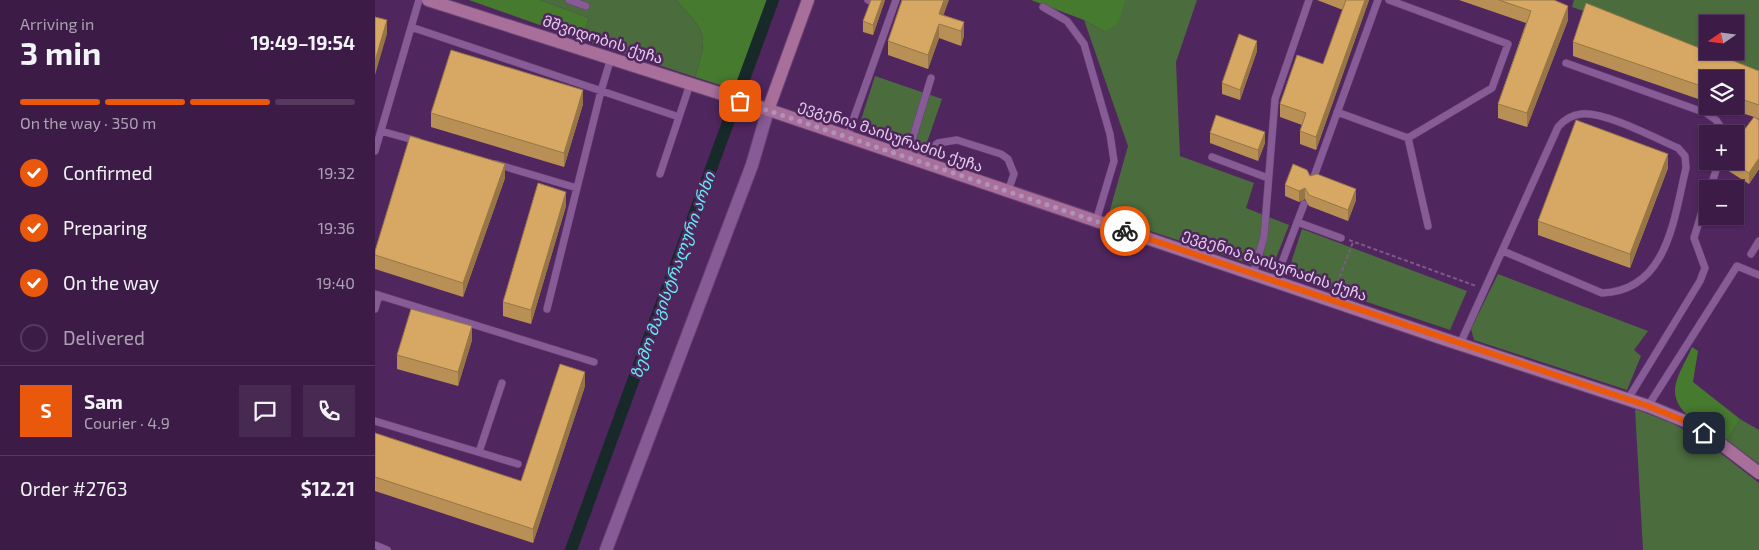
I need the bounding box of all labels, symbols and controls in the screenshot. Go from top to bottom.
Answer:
street label: მშვიდობის ქუჩა [540,11,665,68]
text: Arriving in [20,14,94,33]
north arrow [1699,15,1744,60]
map controls [1699,15,1744,225]
text: 19:49–19:54 [250,31,355,54]
text: 3 min [20,33,101,71]
button: layers [1699,70,1744,115]
pin [719,80,761,122]
icon: bag [726,87,754,115]
street label: ევგენია მაისურაძის ქუჩა [796,95,986,176]
text: On the way · 350 m [20,113,156,132]
button: + [1699,125,1744,170]
icon: check [20,159,48,187]
text: Confirmed [63,161,153,184]
text: 19:32 [318,163,355,182]
water label: ზემო მაგისტრალური არხი [626,168,719,381]
button: − [1699,180,1744,225]
courier [1100,206,1150,256]
icon: check [20,214,48,242]
text: Preparing [63,216,147,239]
icon: bike [1111,217,1139,245]
text: 19:36 [318,218,355,237]
street label: ევგენია მაისურაძის ქუჩა [1180,224,1370,305]
icon: check [20,269,48,297]
text: On the way [63,271,159,294]
text: 19:40 [316,273,355,292]
text: Delivered [63,326,145,349]
button: chat [239,385,291,437]
button: phone [303,385,355,437]
text: Sam [84,390,123,413]
text: S [40,399,52,422]
pin [1683,412,1725,454]
text: Courier · 4.9 [84,413,170,432]
icon: home [1690,419,1718,447]
text: Order #2763 [20,477,128,500]
text: $12.21 [301,477,355,500]

